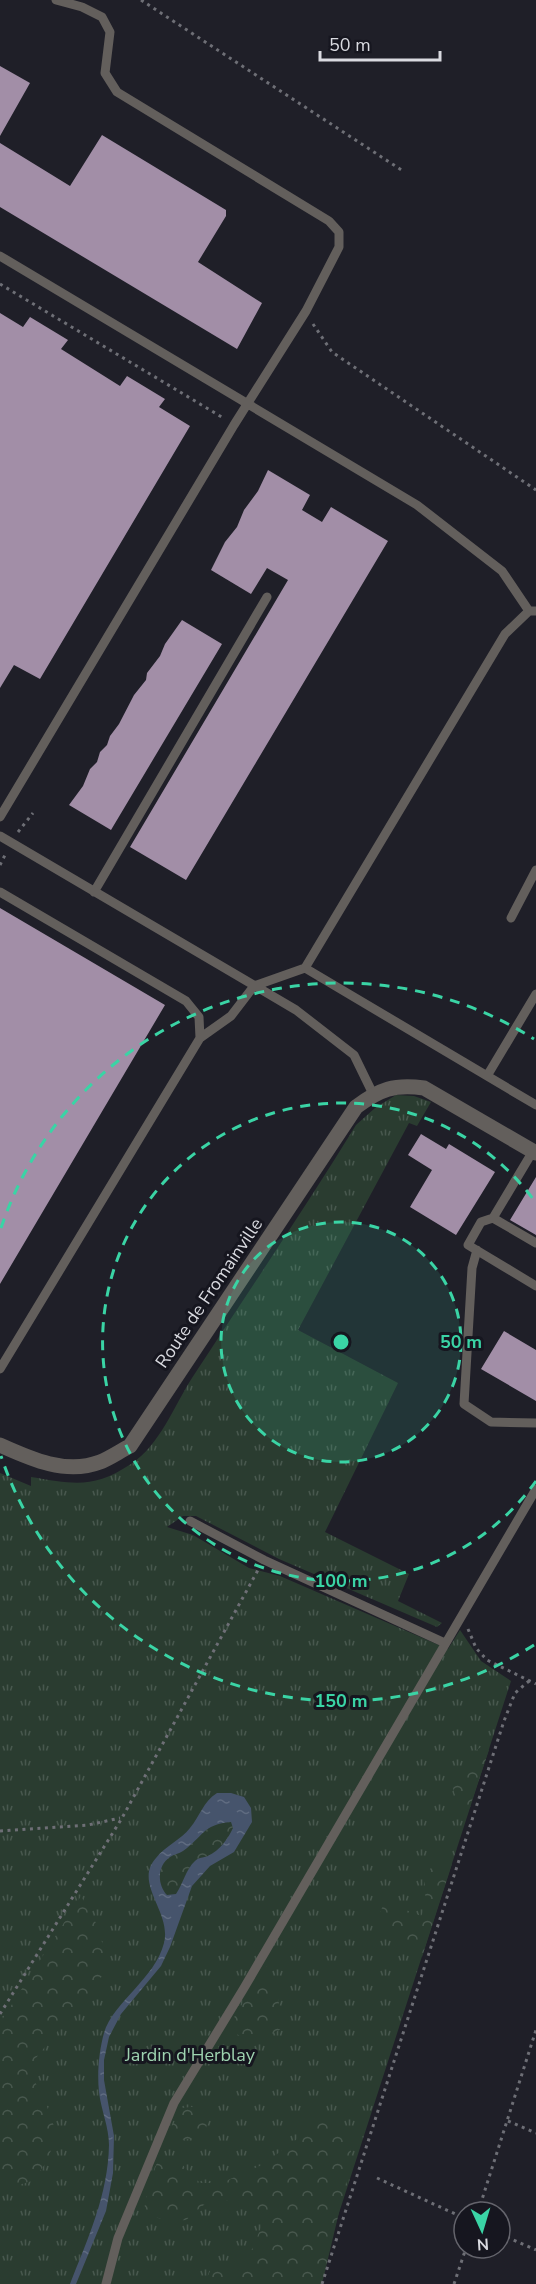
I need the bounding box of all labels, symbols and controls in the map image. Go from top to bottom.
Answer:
scale bar [320,24,440,62]
text: 50 m [329,33,371,57]
street label: Route de Fromainville [150,1213,268,1373]
text: 50 m [440,1330,482,1354]
centre of rings [331,1332,351,1352]
text: 100 m [314,1569,368,1593]
text: 150 m [314,1689,368,1713]
park label: Jardin d'Herblay [124,2043,256,2067]
north arrow [452,2200,512,2260]
text: N [476,2233,490,2255]

